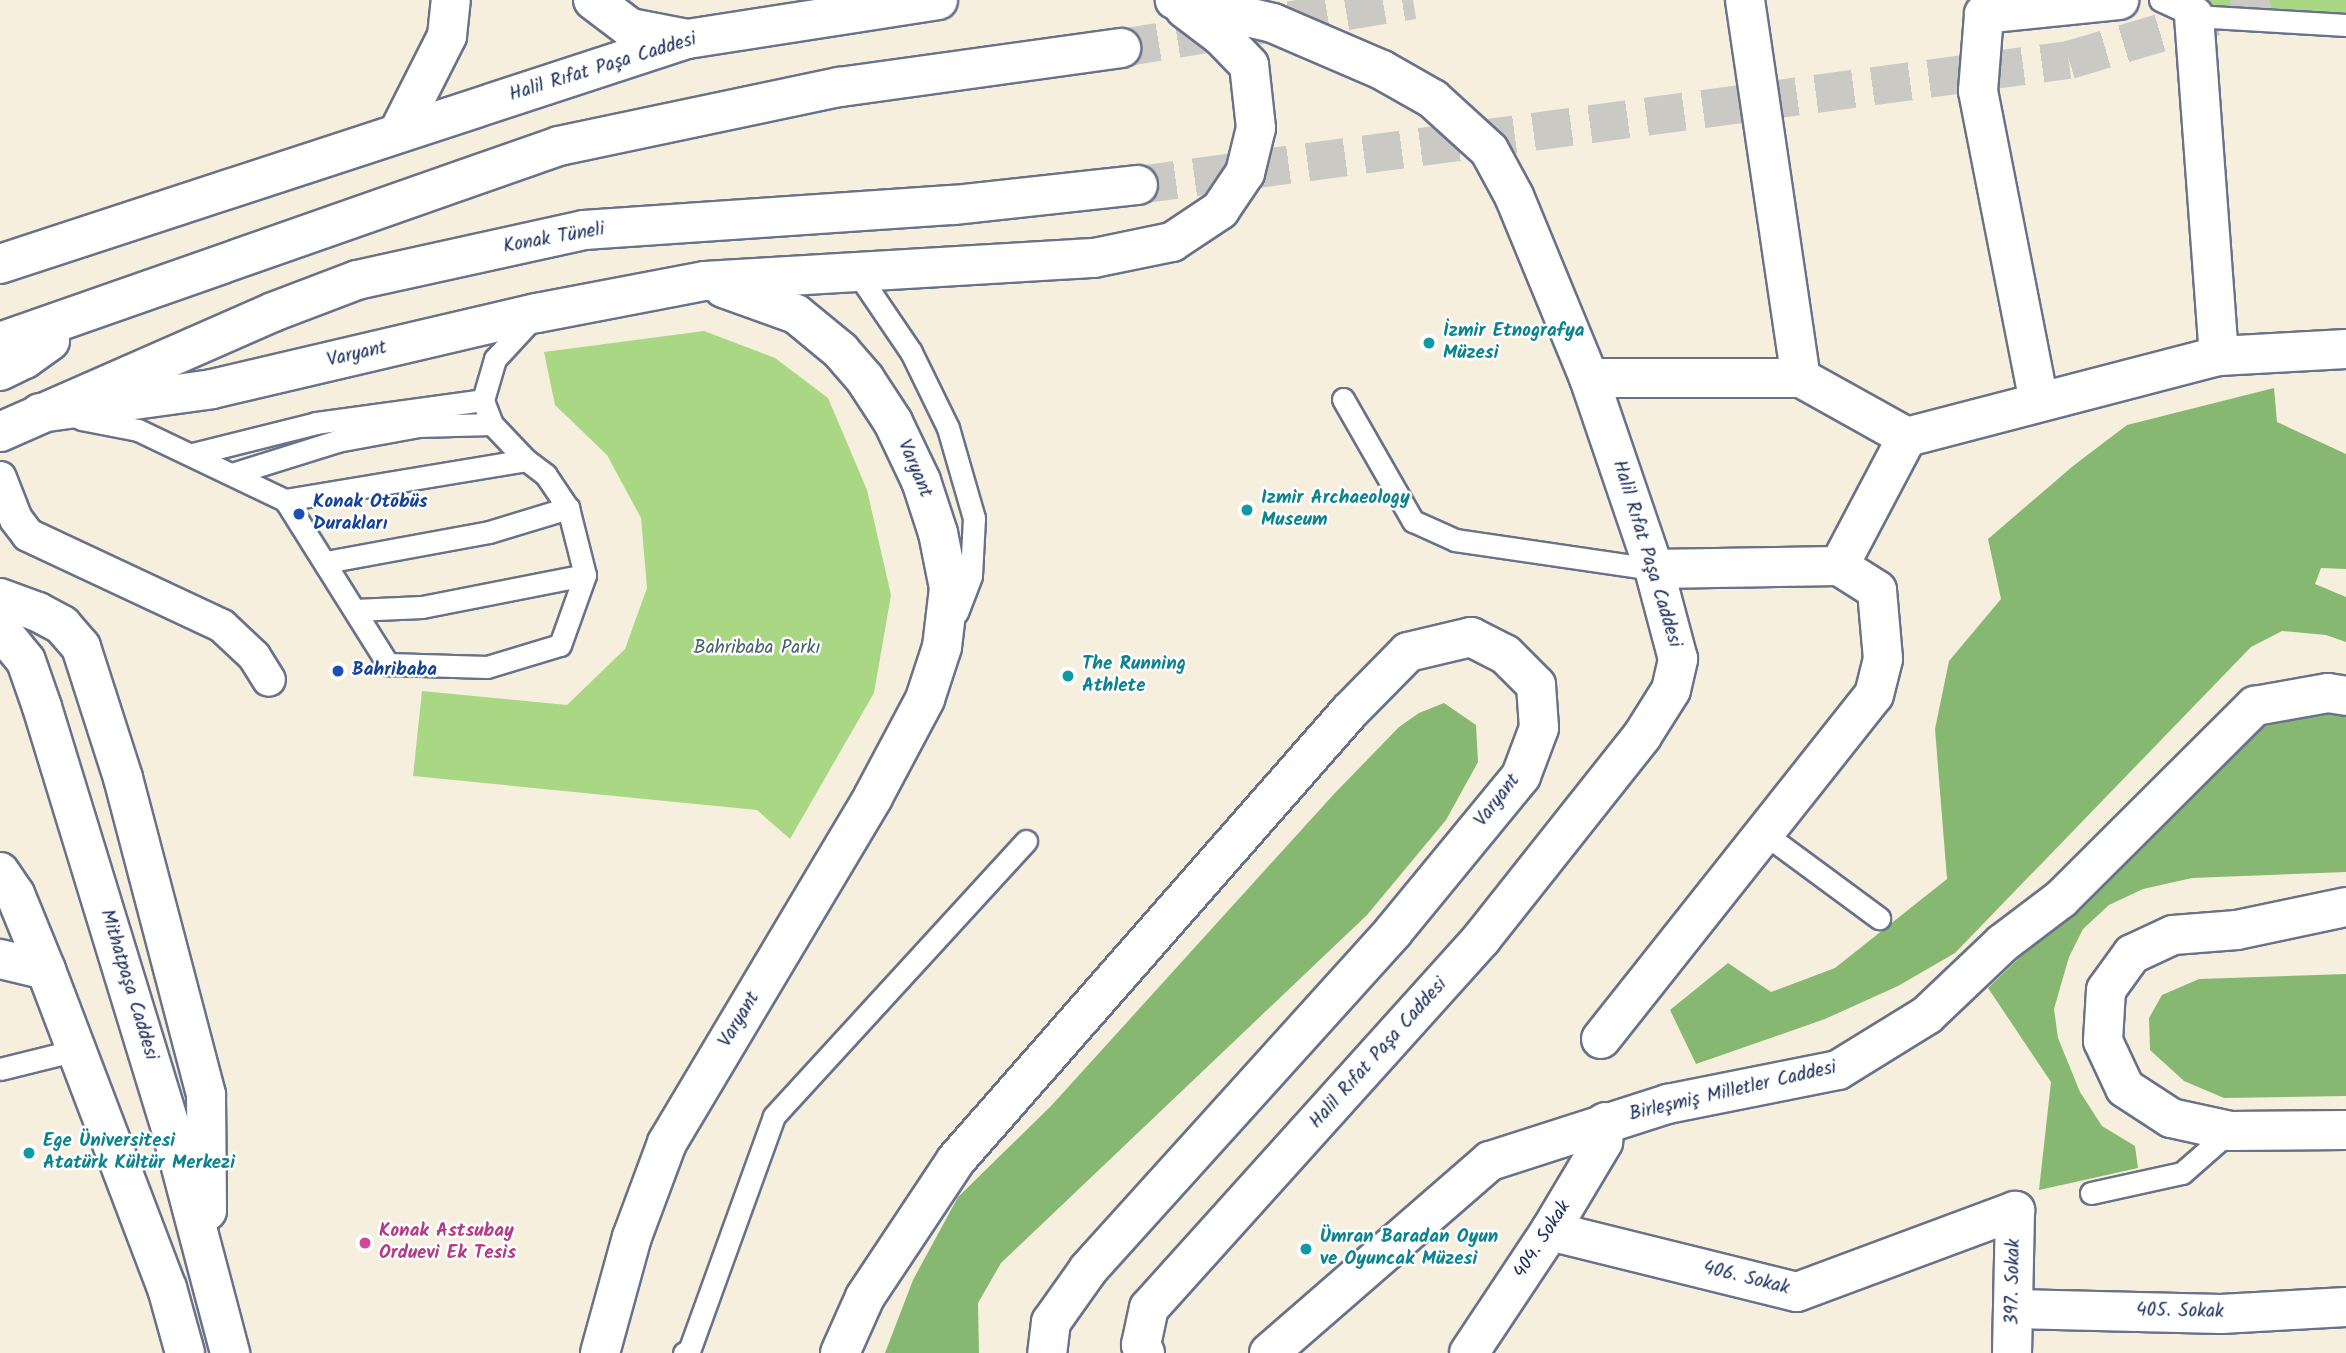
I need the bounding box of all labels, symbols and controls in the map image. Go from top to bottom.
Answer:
street label: Halil Rıfat Paşa Caddesi [507,29,699,107]
street label: Konak Tüneli [502,219,606,259]
place label: İzmir Etnografya Müzesi [1443,321,1584,365]
marker: İzmir Etnografya Müzesi [1421,335,1437,351]
street label: Varyant [325,337,389,373]
street label: Varyant [892,437,936,501]
street label: Halil Rıfat Paşa Caddesi [1607,458,1685,650]
place label: Izmir Archaeology Museum [1261,488,1410,532]
place label: Konak Otobüs Durakları [313,492,428,536]
marker: Izmir Archaeology Museum [1239,502,1255,518]
marker: Konak Otobüs Durakları [291,506,307,522]
park label: Bahribaba Parkı [694,638,820,660]
place label: The Running Athlete [1082,654,1186,698]
place label: Bahribaba [352,660,437,682]
marker: Bahribaba [330,663,346,679]
marker: The Running Athlete [1060,668,1076,684]
street label: Varyant [1470,770,1526,832]
street label: Mithatpaşa Caddesi [94,907,162,1063]
street label: Halil Rıfat Paşa Caddesi [1305,974,1453,1134]
street label: Varyant [715,988,765,1052]
street label: Birleşmiş Milletler Caddesi [1627,1057,1839,1127]
place label: Ege Üniversitesi Atatürk Kültür Merkezi [43,1131,235,1175]
marker: Ege Üniversitesi Atatürk Kültür Merkezi [21,1145,37,1161]
street label: 404. Sokak [1509,1197,1577,1283]
place label: Konak Astsubay Orduevi Ek Tesis [379,1221,516,1265]
place label: Ümran Baradan Oyun ve Oyuncak Müzesi [1320,1227,1498,1271]
marker: Konak Astsubay Orduevi Ek Tesis [357,1235,373,1251]
street label: 397. Sokak [2002,1239,2026,1325]
marker: Ümran Baradan Oyun ve Oyuncak Müzesi [1298,1241,1314,1257]
street label: 406. Sokak [1701,1257,1791,1301]
street label: 405. Sokak [2136,1300,2224,1324]

